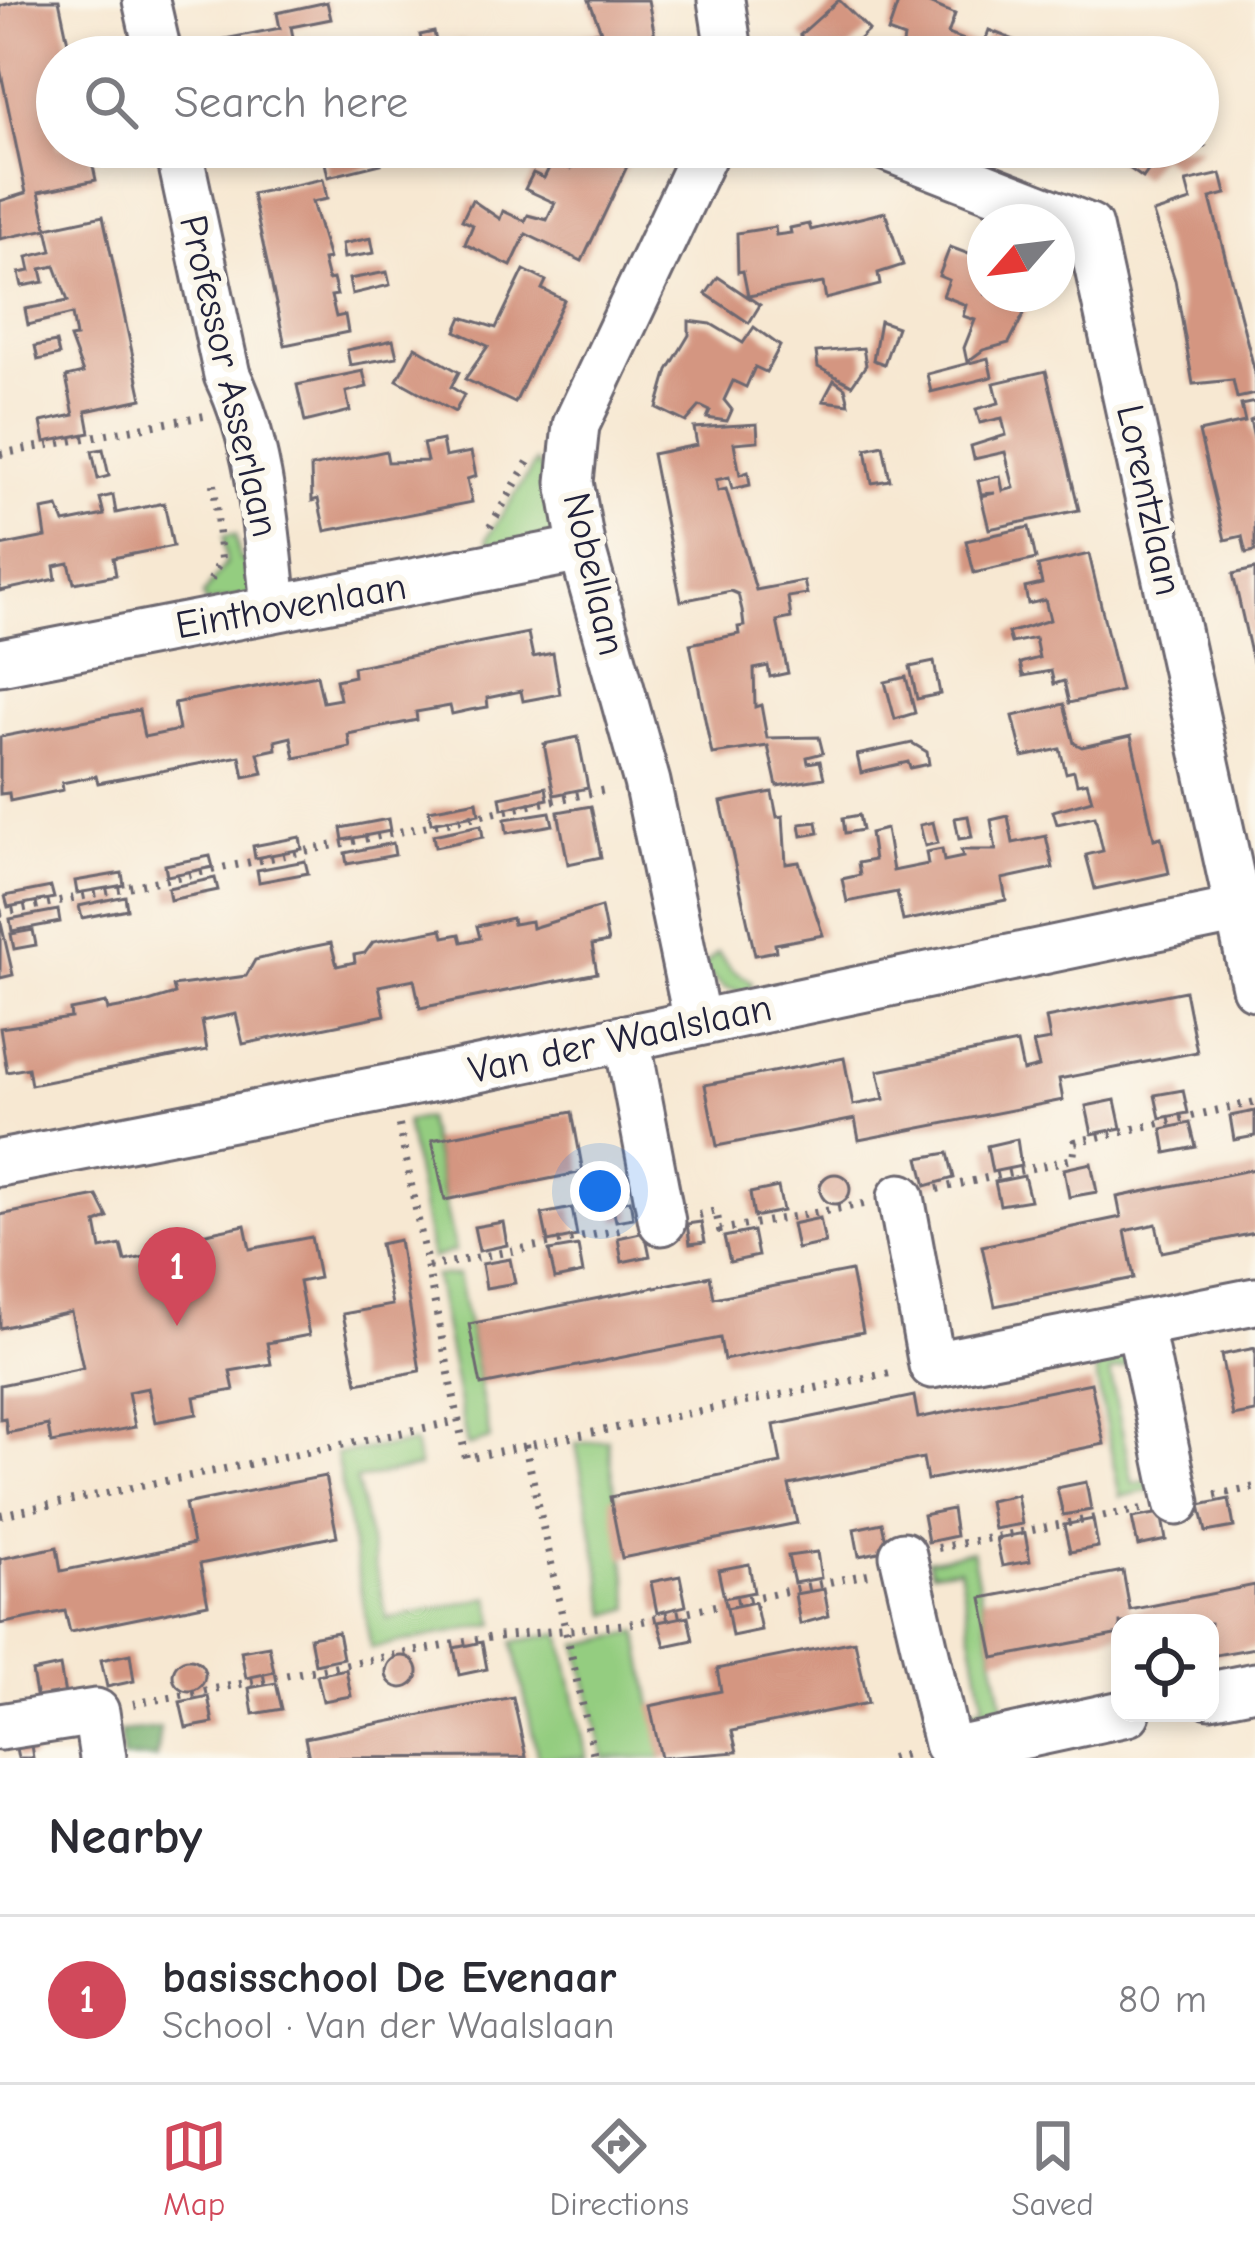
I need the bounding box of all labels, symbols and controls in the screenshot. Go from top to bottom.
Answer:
search box [36,36,1219,168]
icon: search [78,69,144,135]
text: Search here [174,76,408,128]
north arrow [967,204,1075,312]
street label: Professor Asserlaan [170,211,288,541]
street label: Lorentzlaan [1107,401,1191,599]
street label: Nobellaan [553,488,635,660]
street label: Einthovenlaan [172,564,410,648]
street label: Van der Waalslaan [464,985,776,1093]
your location [570,1161,630,1221]
pin: 1 [138,1227,216,1326]
map controls [1111,1614,1219,1722]
button: locate [1111,1614,1219,1722]
text: Nearby [48,1807,202,1866]
text: basisschool De Evenaar [162,1951,616,2003]
text: 1 [79,1977,95,2022]
text: 80 m [1118,1977,1207,2022]
text: School · Van der Waalslaan [162,2003,615,2048]
tab: Map [161,2113,227,2223]
tab: Directions [550,2113,689,2223]
tab: Saved [1011,2113,1094,2223]

